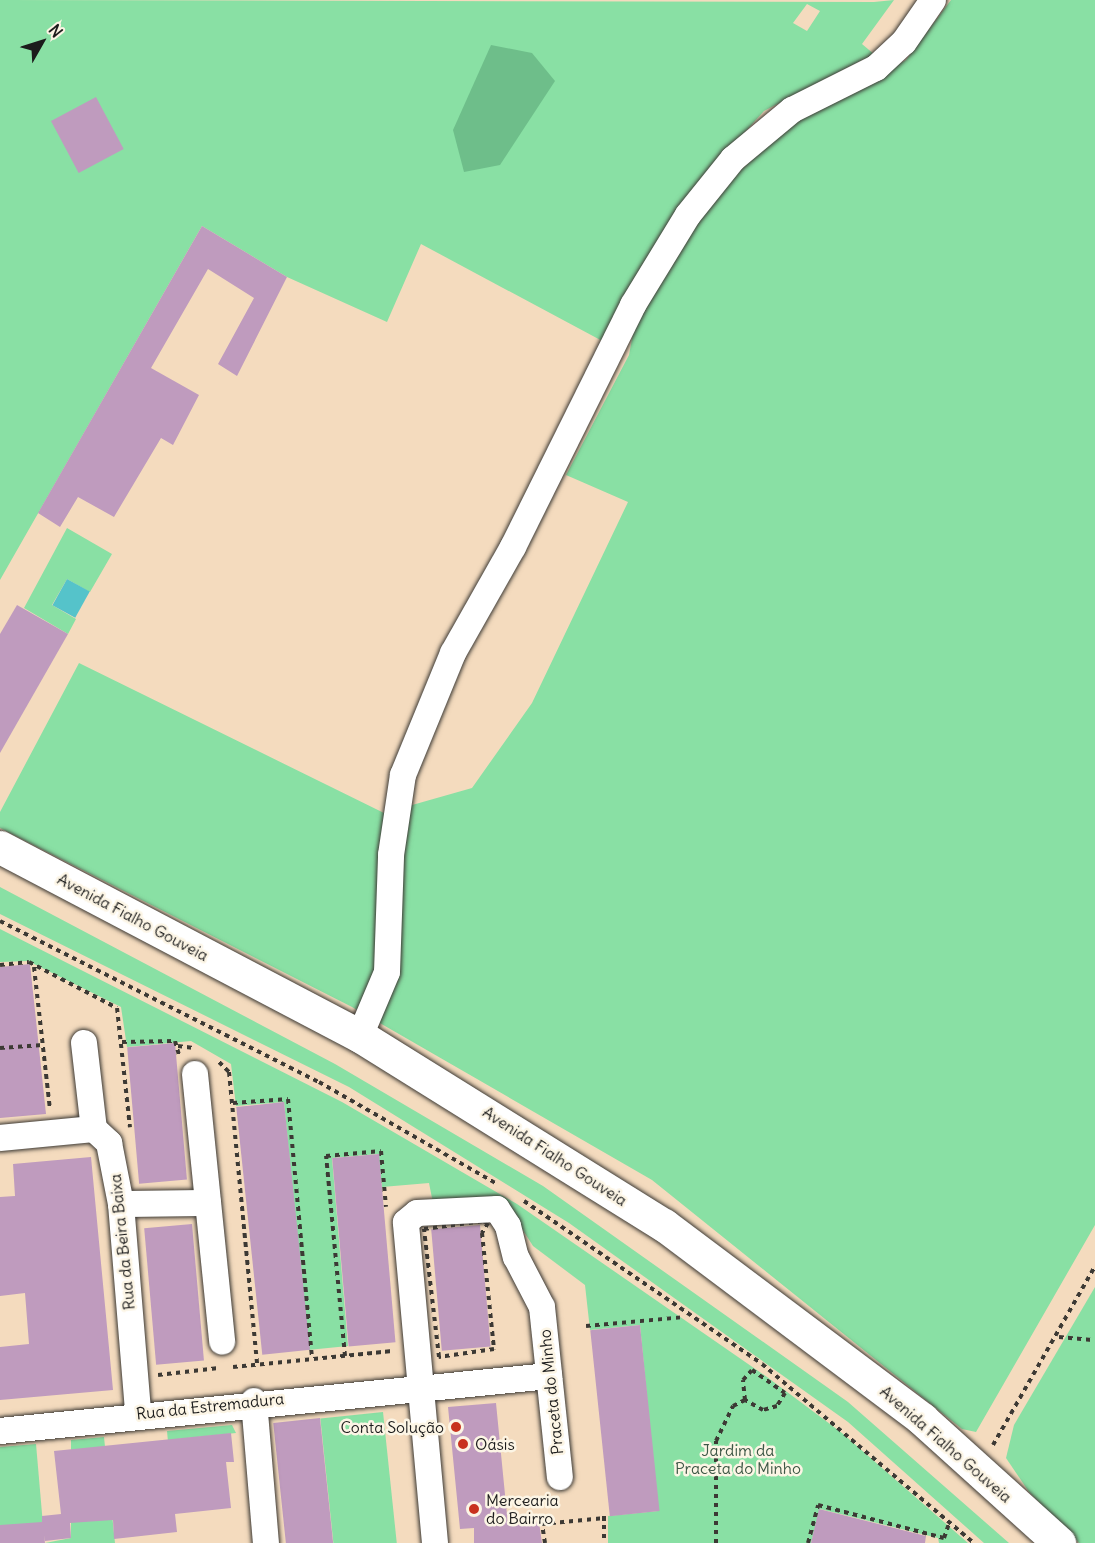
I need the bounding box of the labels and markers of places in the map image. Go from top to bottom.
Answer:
place label: Conta Solução [340,1417,444,1437]
marker: Conta Solução [449,1420,463,1434]
place label: Oásis [475,1434,515,1454]
marker: Oásis [456,1437,470,1451]
place label: Mercearia do Bairro [486,1490,559,1528]
marker: Mercearia do Bairro [467,1502,481,1516]

